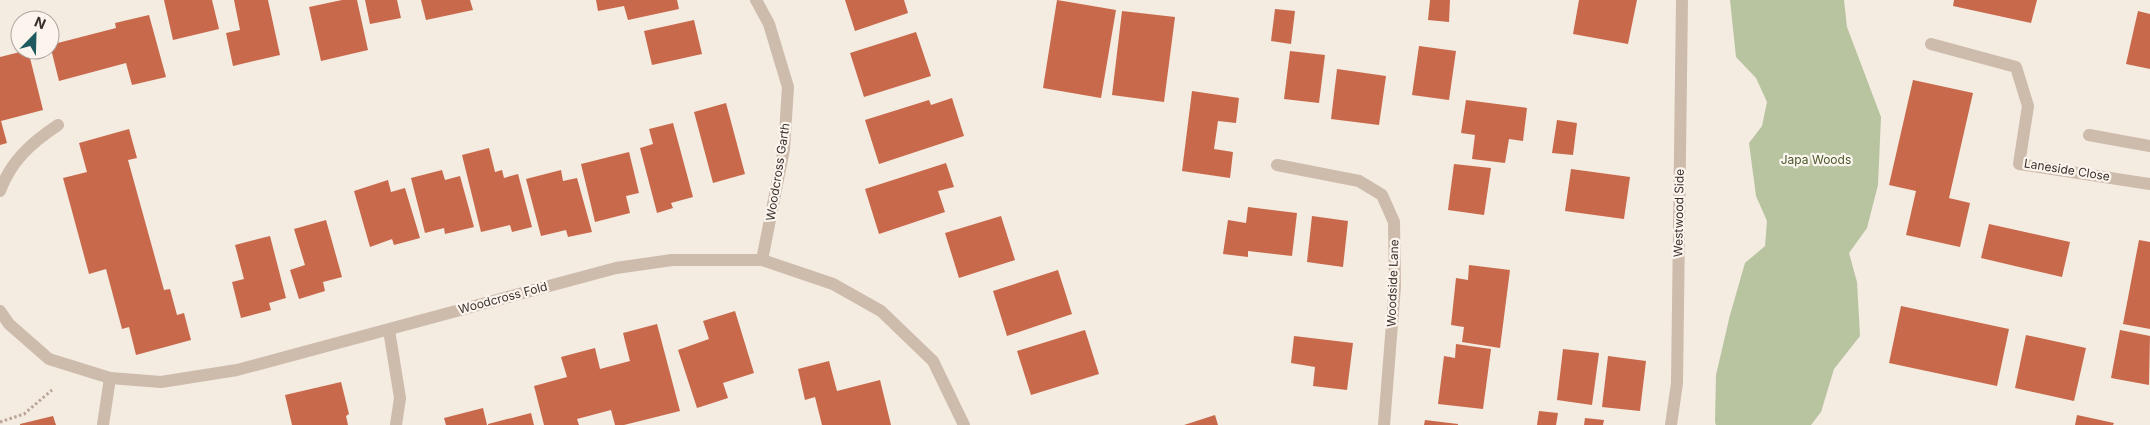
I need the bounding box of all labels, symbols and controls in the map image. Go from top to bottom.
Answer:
north arrow [10,10,60,60]
text: N [32,13,49,32]
street label: Woodcross Garth [762,122,793,222]
park label: Japa Woods [1781,152,1851,167]
street label: Laneside Close [2023,155,2111,184]
street label: Westwood Side [1670,169,1687,257]
street label: Woodside Lane [1383,239,1402,327]
street label: Woodcross Fold [457,278,549,317]

